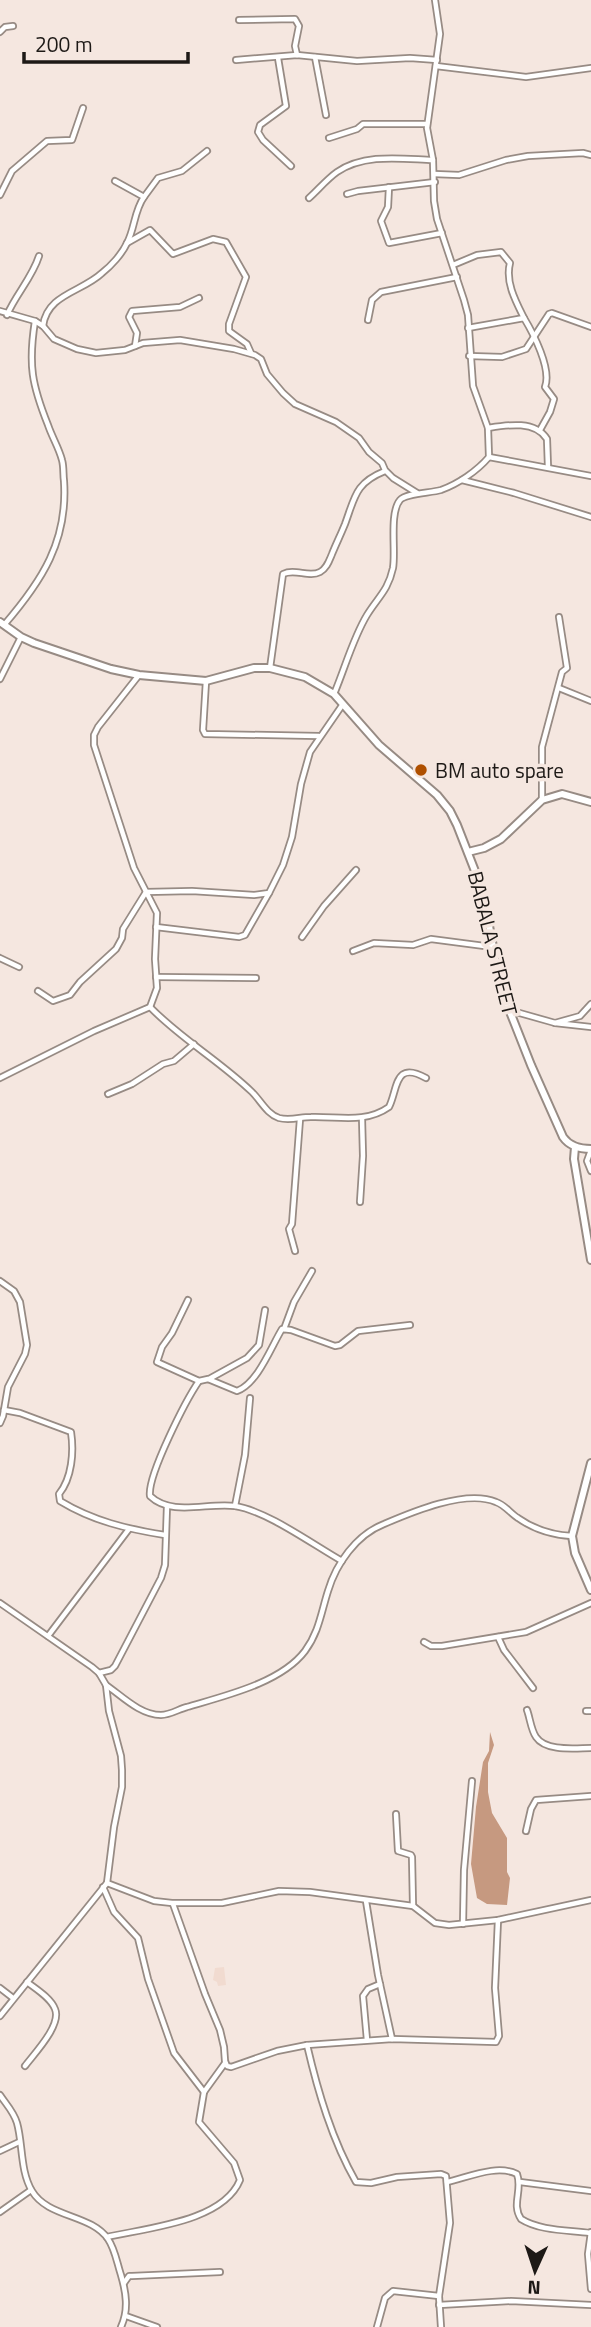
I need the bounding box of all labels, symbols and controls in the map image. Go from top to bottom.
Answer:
scale bar [24,21,189,65]
text: 200 m [35,28,92,60]
place label: BM auto spare [435,754,564,786]
marker: BM auto spare [413,762,429,778]
street label: BABALA STREET [460,868,526,1018]
north arrow [500,2236,570,2306]
text: N [527,2274,541,2303]

